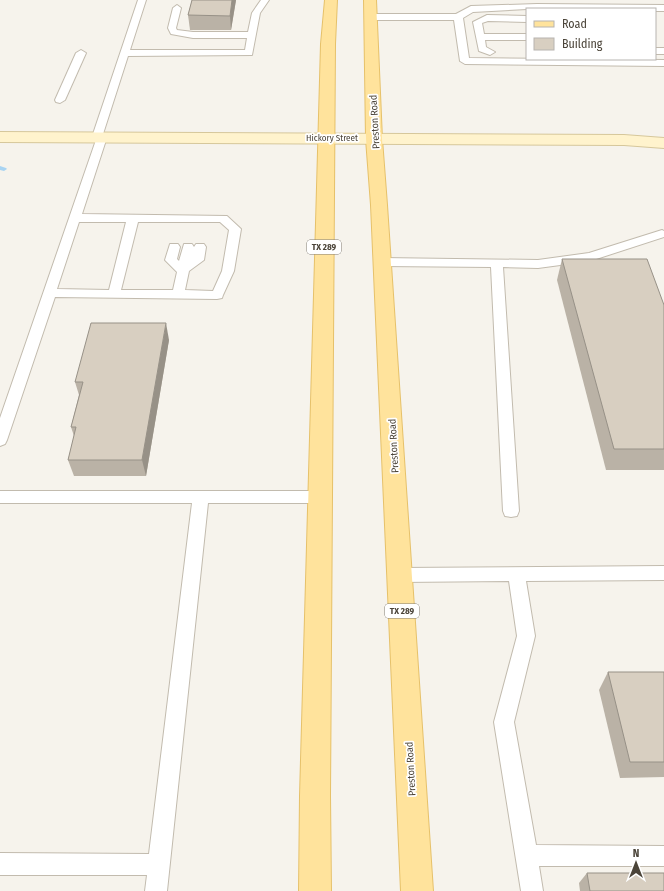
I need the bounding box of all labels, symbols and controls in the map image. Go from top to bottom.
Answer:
legend [526,8,656,60]
text: Road [562,17,587,31]
text: Building [562,37,603,51]
street label: Preston Road [368,95,382,149]
street label: Hickory Street [306,133,358,143]
road number: TX 289 [307,240,341,254]
street label: Preston Road [387,419,401,473]
road number: TX 289 [385,604,419,618]
street label: Preston Road [404,742,418,796]
north arrow [616,843,656,883]
text: N [633,847,639,860]

